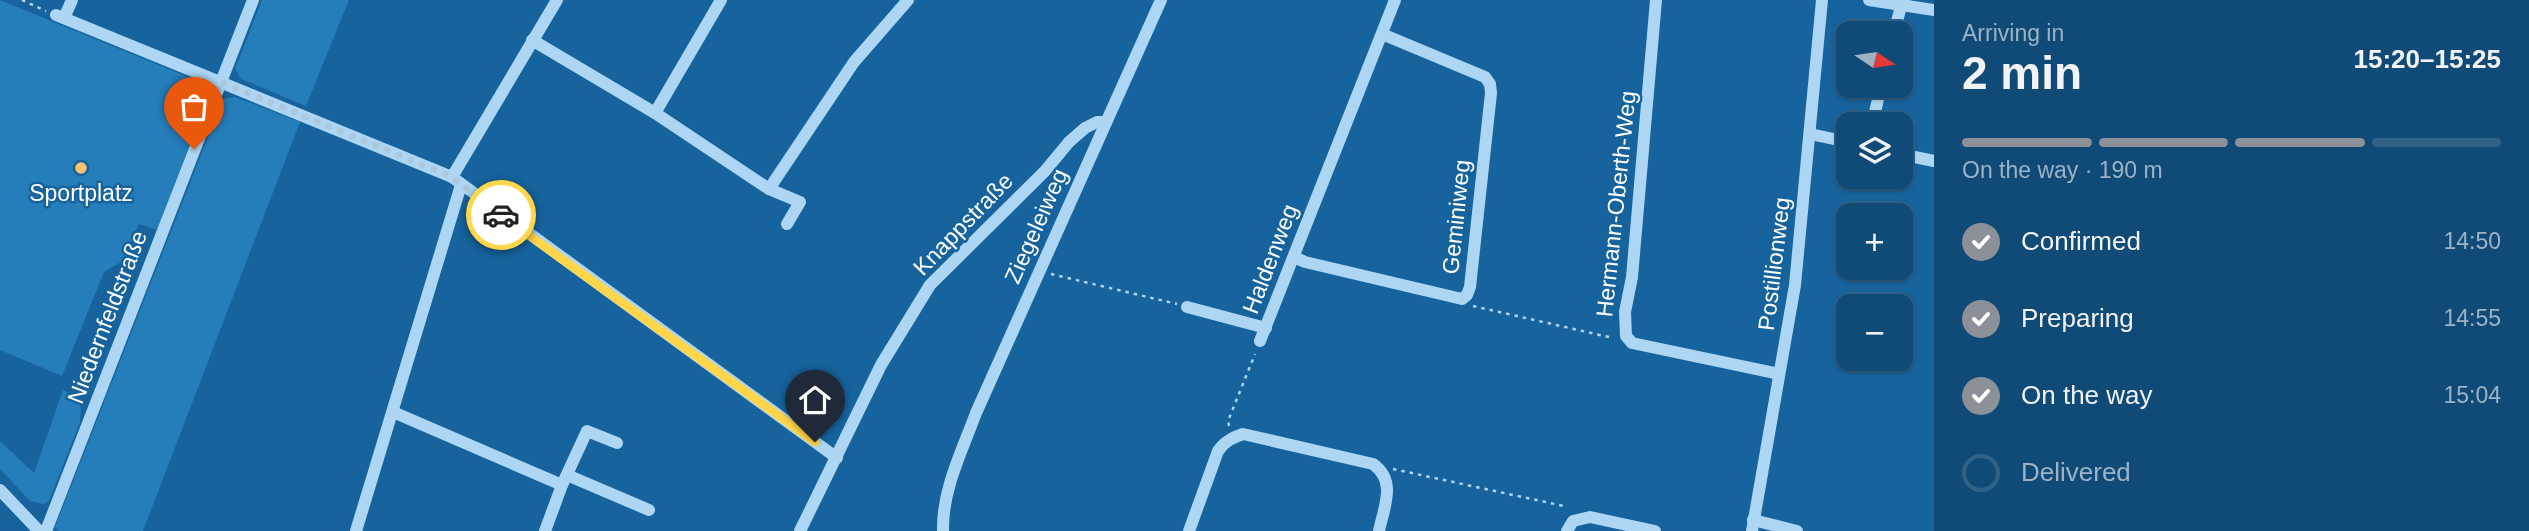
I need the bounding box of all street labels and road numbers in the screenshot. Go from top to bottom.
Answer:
street label: Hermann-Oberth-Weg [1591,90,1641,318]
street label: Geminiweg [1437,158,1475,276]
street label: Ziegeleiweg [999,165,1073,287]
street label: Knappstraße [908,168,1018,280]
street label: Postillionweg [1753,196,1795,332]
street label: Haldenweg [1237,201,1303,317]
street label: Niedernfeldstraße [62,227,152,407]

